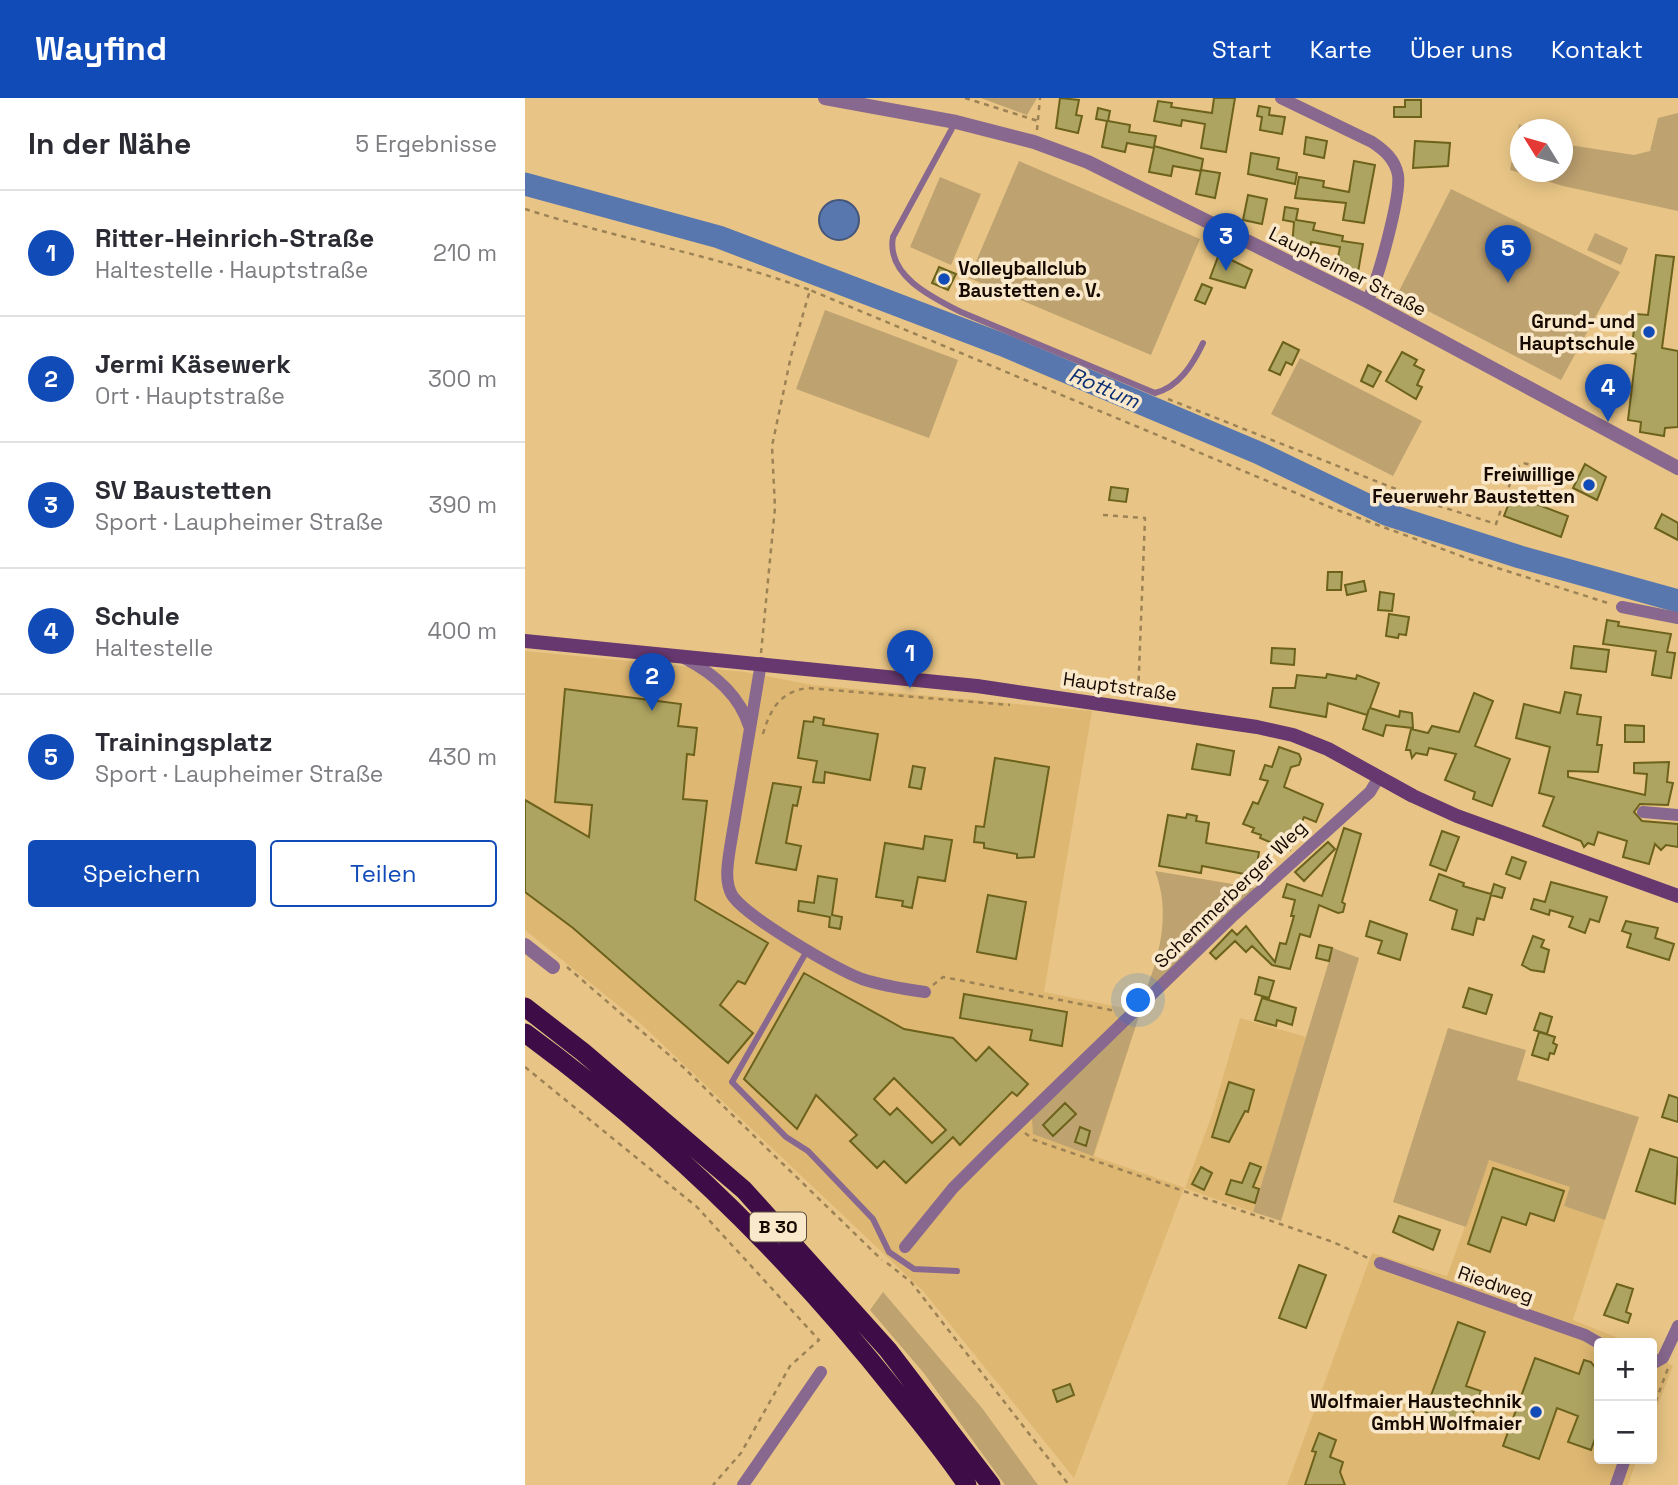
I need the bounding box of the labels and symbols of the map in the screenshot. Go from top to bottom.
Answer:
north arrow [1510,119,1573,182]
pin: 3 [1203,213,1249,271]
street label: Laupheimer Straße [1265,221,1431,322]
pin: 5 [1485,225,1531,283]
place label: Volleyballclub Baustetten e. V. [958,256,1101,303]
marker: Volleyballclub Baustetten e. V. [936,271,952,287]
place label: Grund- und Hauptschule [1519,309,1635,356]
marker: Grund- und Hauptschule [1641,324,1657,340]
water label: Rottum [1065,361,1144,415]
pin: 4 [1585,364,1631,422]
place label: Freiwillige Feuerwehr Baustetten [1372,462,1575,509]
marker: Freiwillige Feuerwehr Baustetten [1581,477,1597,493]
pin: 1 [887,630,933,688]
pin: 2 [629,653,675,711]
street label: Hauptstraße [1061,666,1179,707]
street label: Schemmerberger Weg [1149,815,1312,974]
your location [1121,983,1155,1017]
road number: B 30 [750,1212,806,1242]
street label: Riedweg [1455,1260,1537,1309]
place label: Wolfmaier Haustechnik GmbH Wolfmaier [1310,1389,1522,1436]
marker: Wolfmaier Haustechnik GmbH Wolfmaier [1528,1404,1544,1420]

